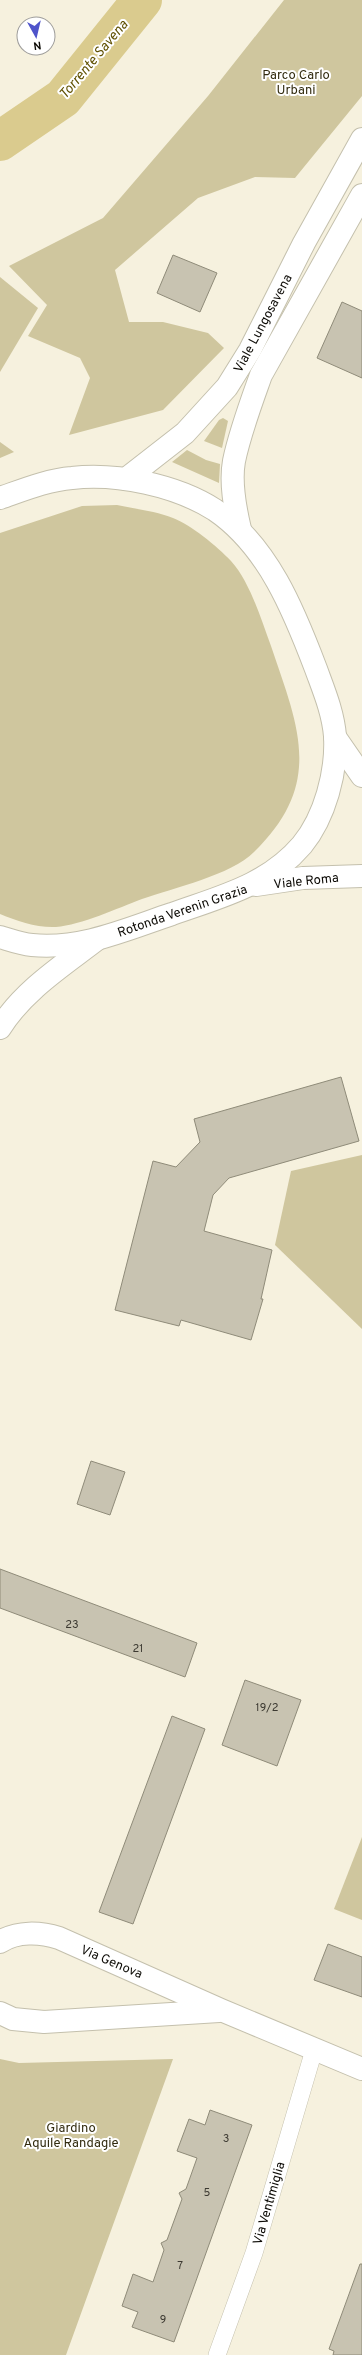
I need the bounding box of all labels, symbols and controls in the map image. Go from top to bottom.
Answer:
north arrow [16,16,56,56]
water label: Torrente Savena [56,16,133,103]
text: N [32,37,42,52]
park label: Parco Carlo Urbani [262,68,330,99]
street label: Viale Lungosavena [231,272,297,376]
street label: Viale Roma [273,871,340,893]
street label: Rotonda Verenin Grazia [116,882,250,942]
house number: 23 [65,1618,79,1632]
house number: 21 [133,1642,143,1656]
house number: 19/2 [256,1701,278,1715]
street label: Via Genova [78,1943,145,1983]
park label: Giardino Aquile Randagie [23,2121,119,2152]
house number: 3 [223,2132,229,2146]
street label: Via Ventimiglia [250,2160,289,2247]
house number: 5 [204,2186,211,2200]
house number: 7 [177,2259,183,2273]
house number: 9 [160,2313,166,2327]

